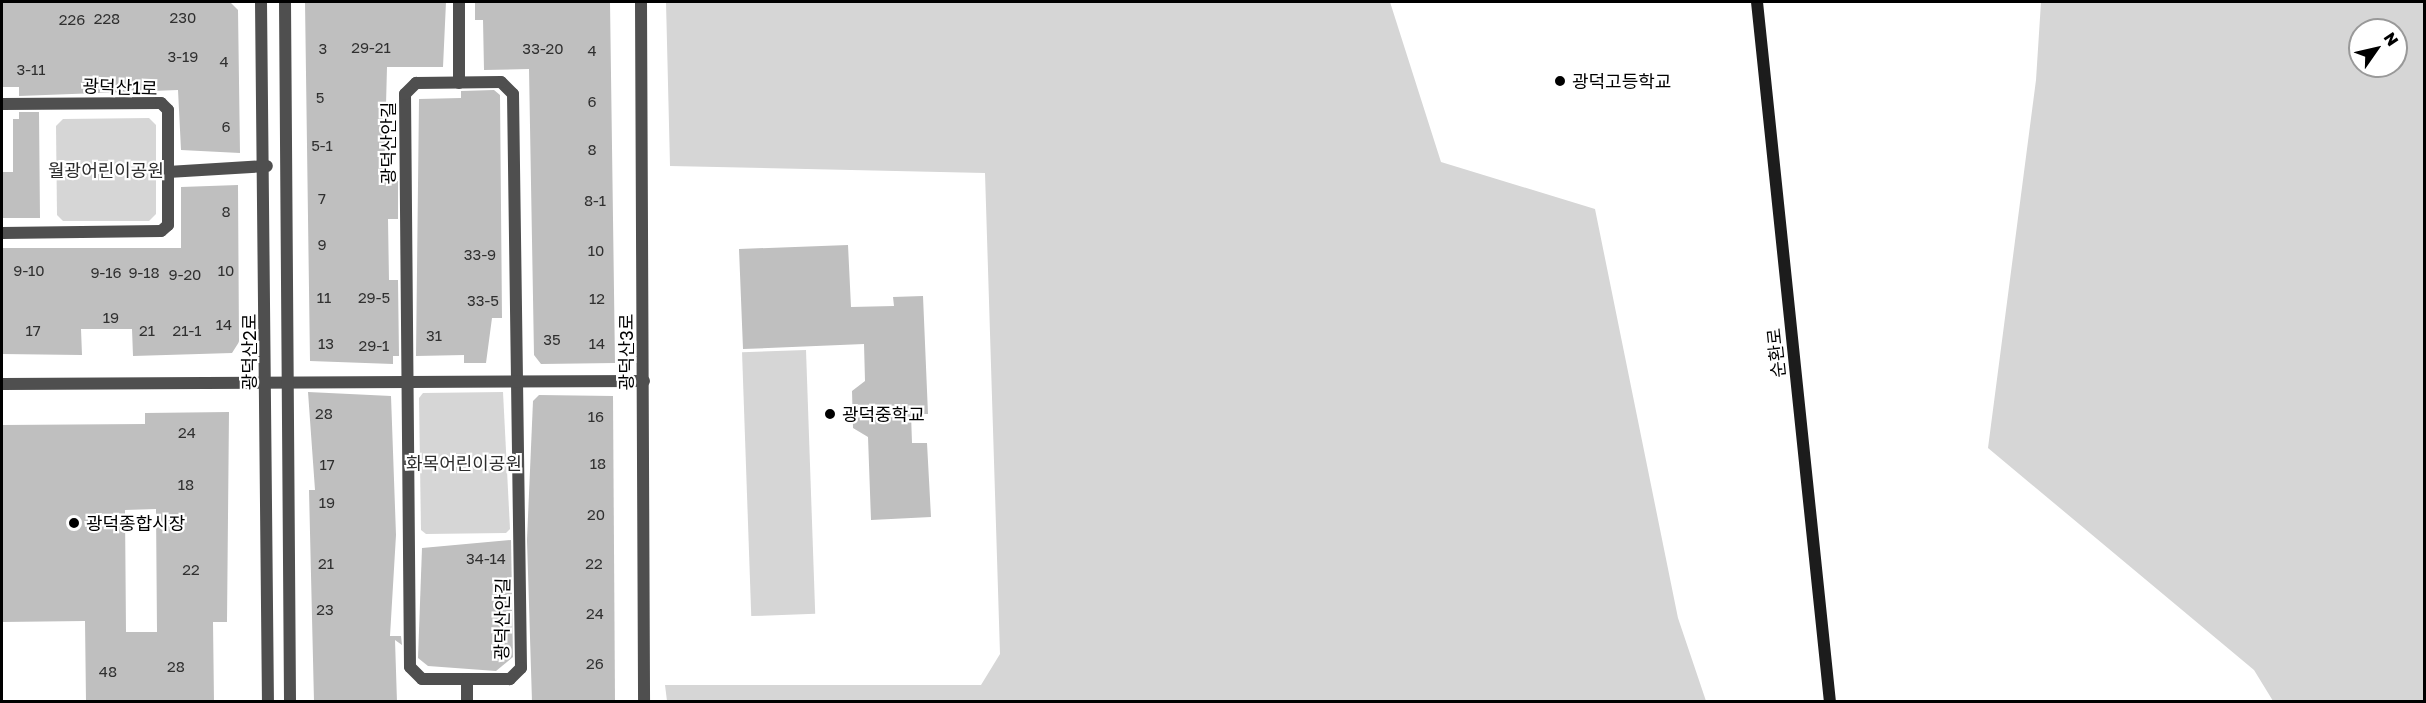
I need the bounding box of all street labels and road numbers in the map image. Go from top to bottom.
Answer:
street label: 광덕산1로 [82,75,158,99]
street label: 광덕산안길 [377,102,399,184]
street label: 광덕산2로 [238,314,260,390]
street label: 광덕산3로 [615,314,637,390]
street label: 순환로 [1763,327,1789,379]
street label: 광덕산안길 [490,577,514,661]

